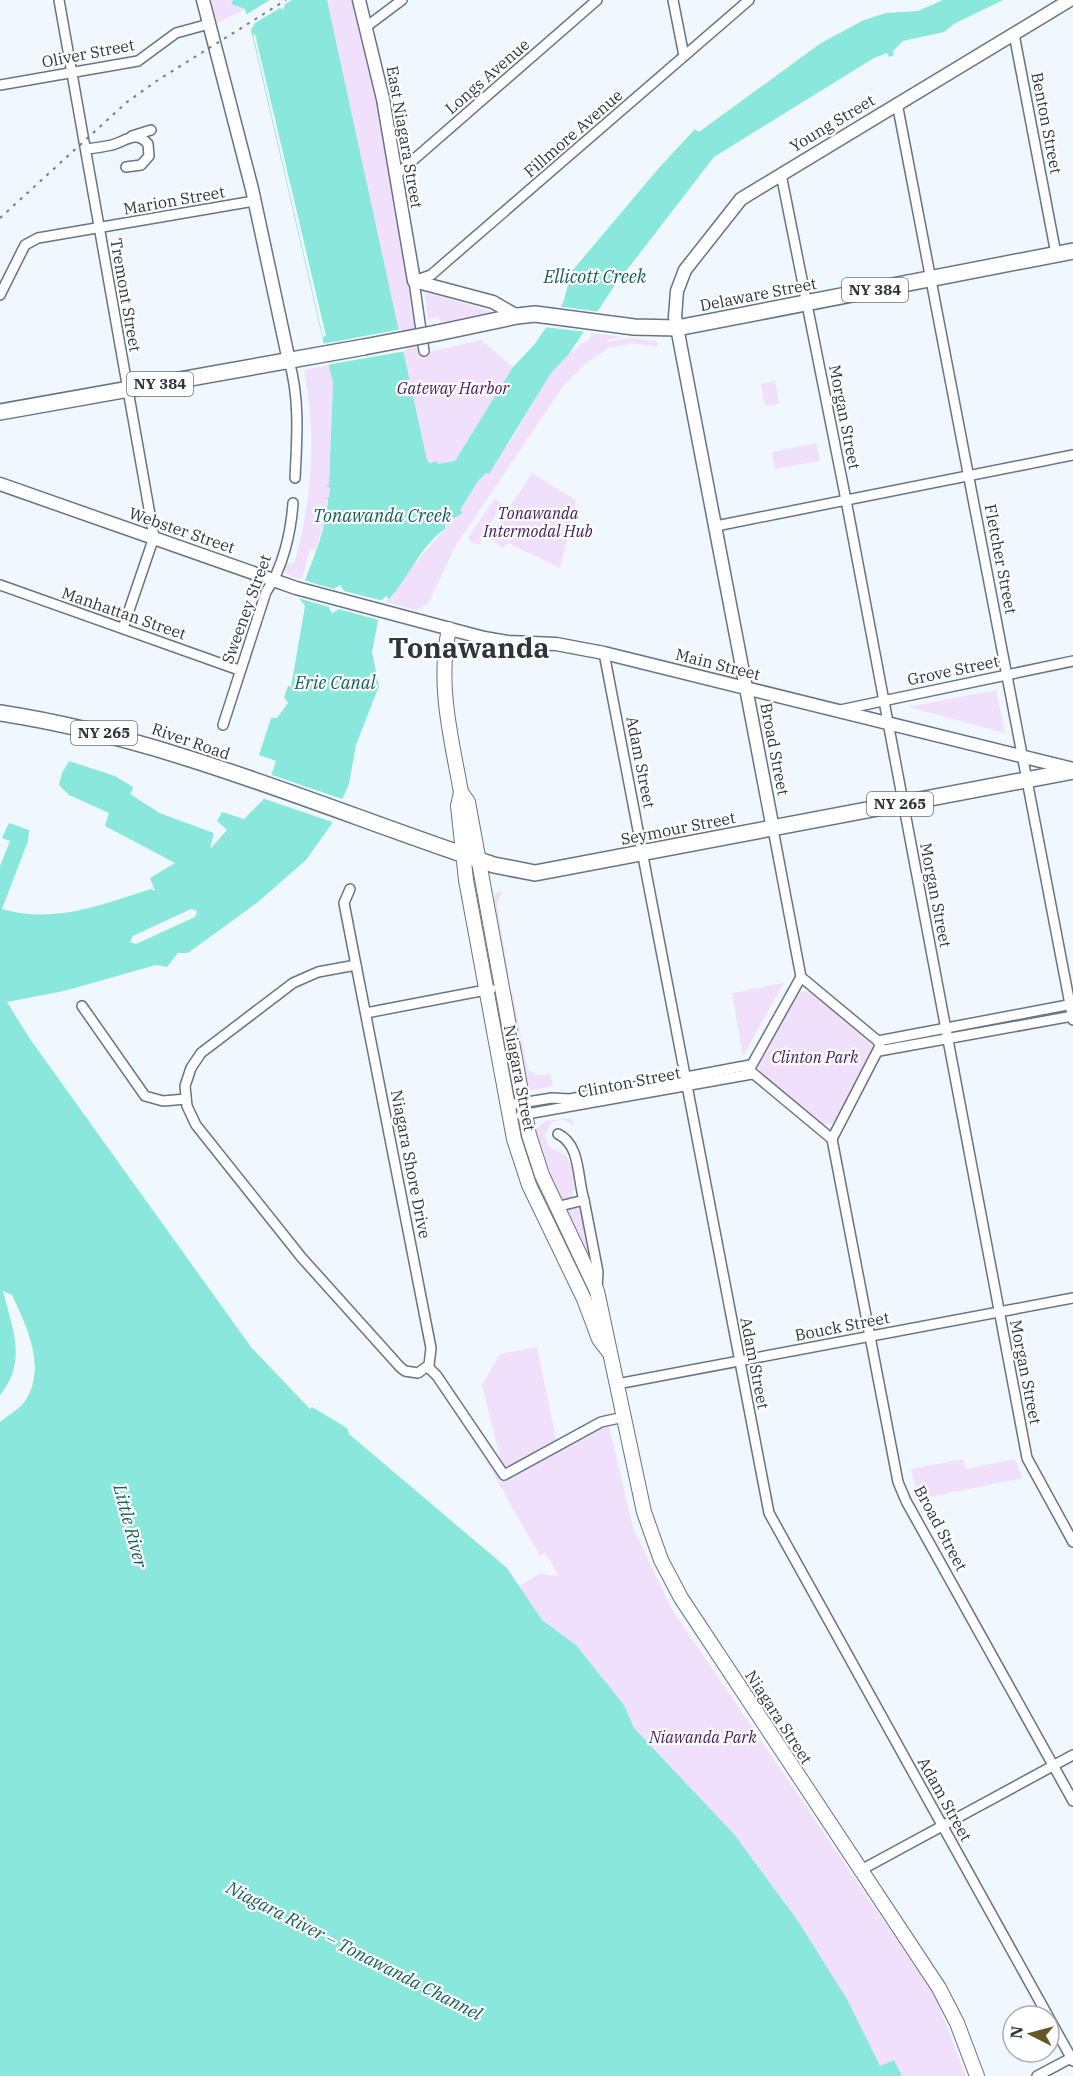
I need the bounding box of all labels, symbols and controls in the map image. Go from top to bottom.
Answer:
street label: Oliver Street [40,34,136,72]
street label: Longs Avenue [441,34,533,118]
street label: East Niagara Street [383,64,427,210]
street label: Benton Street [1027,70,1067,176]
street label: Fillmore Avenue [520,85,626,181]
street label: Young Street [786,90,878,156]
street label: Marion Street [122,181,227,219]
street label: Tremont Street [106,237,146,354]
water label: Ellicott Creek [543,265,647,288]
street label: Delaware Street [698,273,818,315]
road number: NY 384 [842,278,908,302]
street label: Morgan Street [825,363,865,471]
road number: NY 384 [127,372,193,396]
park label: Gateway Harbor [397,378,510,398]
street label: Fletcher Street [981,502,1022,616]
street label: Webster Street [126,503,238,558]
park label: Tonawanda Intermodal Hub [482,503,593,541]
water label: Tonawanda Creek [313,504,452,527]
street label: Sweeney Street [217,551,275,666]
street label: Manhattan Street [59,582,189,644]
district label: Tonawanda [388,629,550,666]
street label: Main Street [674,644,763,684]
street label: Grove Street [905,650,1001,689]
water label: Erie Canal [293,671,376,694]
street label: Broad Street [756,701,794,797]
street label: Adam Street [622,714,660,810]
street label: River Road [149,718,233,764]
road number: NY 265 [71,721,137,745]
road number: NY 265 [867,792,933,816]
street label: Seymour Street [619,807,737,849]
street label: Morgan Street [916,841,956,949]
street label: Niagara Street [500,1023,540,1133]
park label: Clinton Park [771,1047,859,1067]
street label: Clinton Street [576,1062,682,1102]
street label: Niagara Shore Drive [387,1088,435,1240]
street label: Bouck Street [793,1307,891,1345]
street label: Adam Street [736,1315,774,1411]
street label: Morgan Street [1006,1318,1046,1426]
water label: Little River [108,1481,153,1571]
street label: Broad Street [910,1482,972,1575]
street label: Niagara Street [741,1666,817,1768]
park label: Niawanda Park [648,1727,757,1747]
street label: Adam Street [914,1753,977,1845]
water label: Niagara River – Tonawanda Channel [222,1875,487,2026]
north arrow [1001,2004,1061,2064]
text: N [1005,2025,1027,2040]

